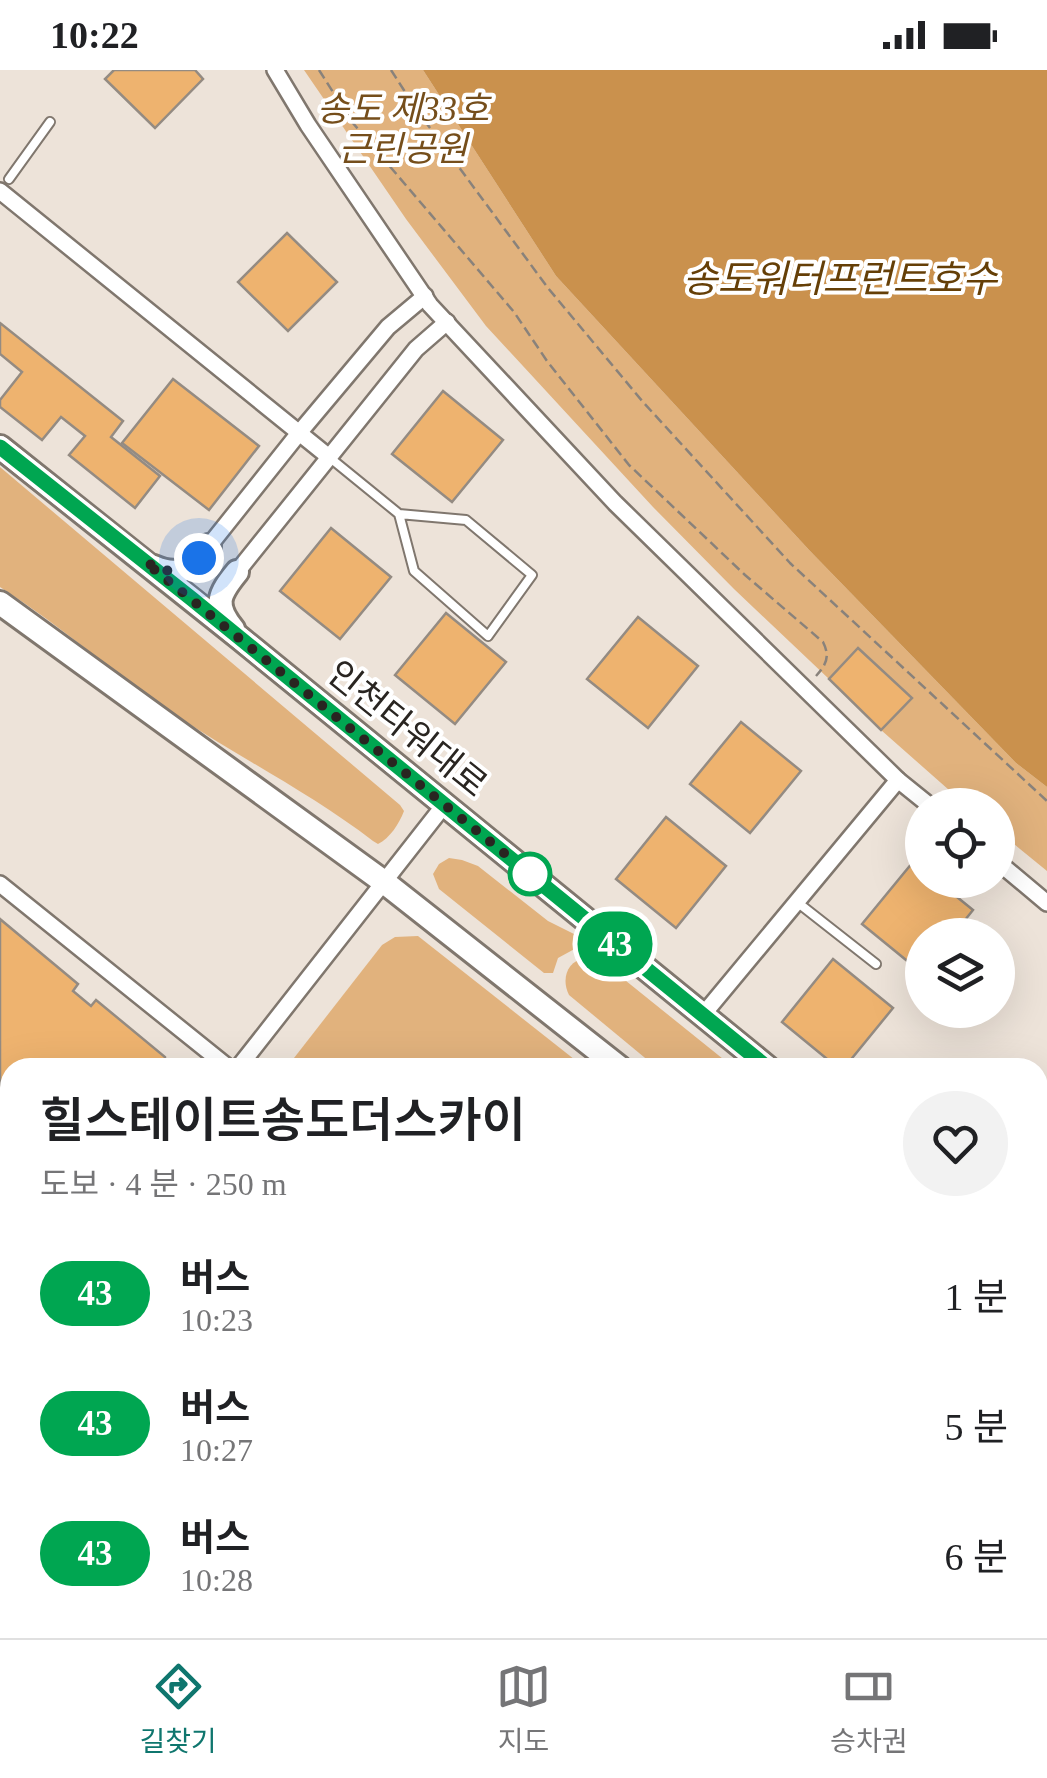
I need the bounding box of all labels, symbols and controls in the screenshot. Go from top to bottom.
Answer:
text: 10:22 [50,14,139,56]
park label: 송도 제33호 근린공원 [317,90,492,169]
water label: 송도워터프런트호수 [683,258,999,300]
your location [174,533,224,583]
street label: 인천타워대로 [320,653,494,805]
map controls [905,788,1015,1028]
button: locate [905,788,1015,898]
unlabelled marker [509,853,551,895]
line badge: 43 [570,912,660,976]
button: layers [905,918,1015,1028]
text: 43 [598,925,633,964]
button: heart [903,1091,1008,1196]
text: 힐스테이트송도더스카이 [40,1094,526,1147]
text: 도보 · 4 분 · 250 m [40,1166,287,1202]
text: 버스 [180,1257,250,1299]
text: 43 [78,1274,113,1313]
text: 1 분 [945,1276,1008,1318]
text: 10:23 [180,1302,253,1338]
text: 버스 [180,1387,250,1429]
text: 43 [78,1404,113,1443]
text: 5 분 [945,1406,1008,1448]
text: 10:27 [180,1432,253,1468]
text: 버스 [180,1517,250,1559]
text: 43 [78,1534,113,1573]
text: 6 분 [945,1536,1008,1578]
text: 10:28 [180,1562,253,1598]
tab: 길찾기 [140,1659,217,1759]
tab: 지도 [496,1659,551,1759]
tab: 승차권 [830,1659,907,1759]

